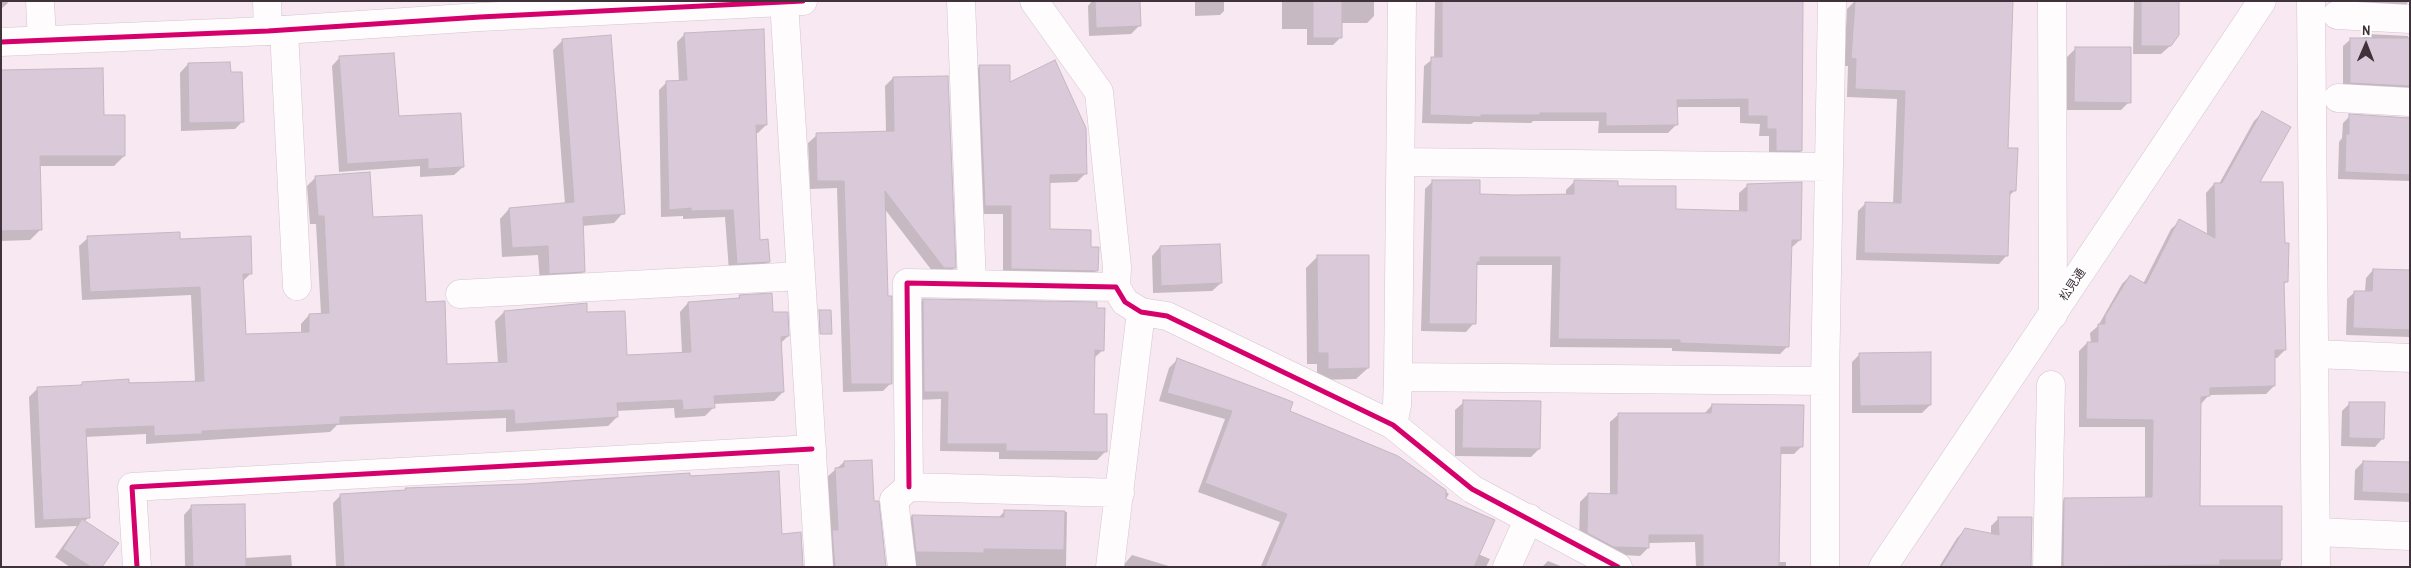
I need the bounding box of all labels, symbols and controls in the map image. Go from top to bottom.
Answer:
north arrow [2341,20,2391,70]
text: N [2362,21,2371,39]
street label: 松見通 [2057,266,2089,304]

